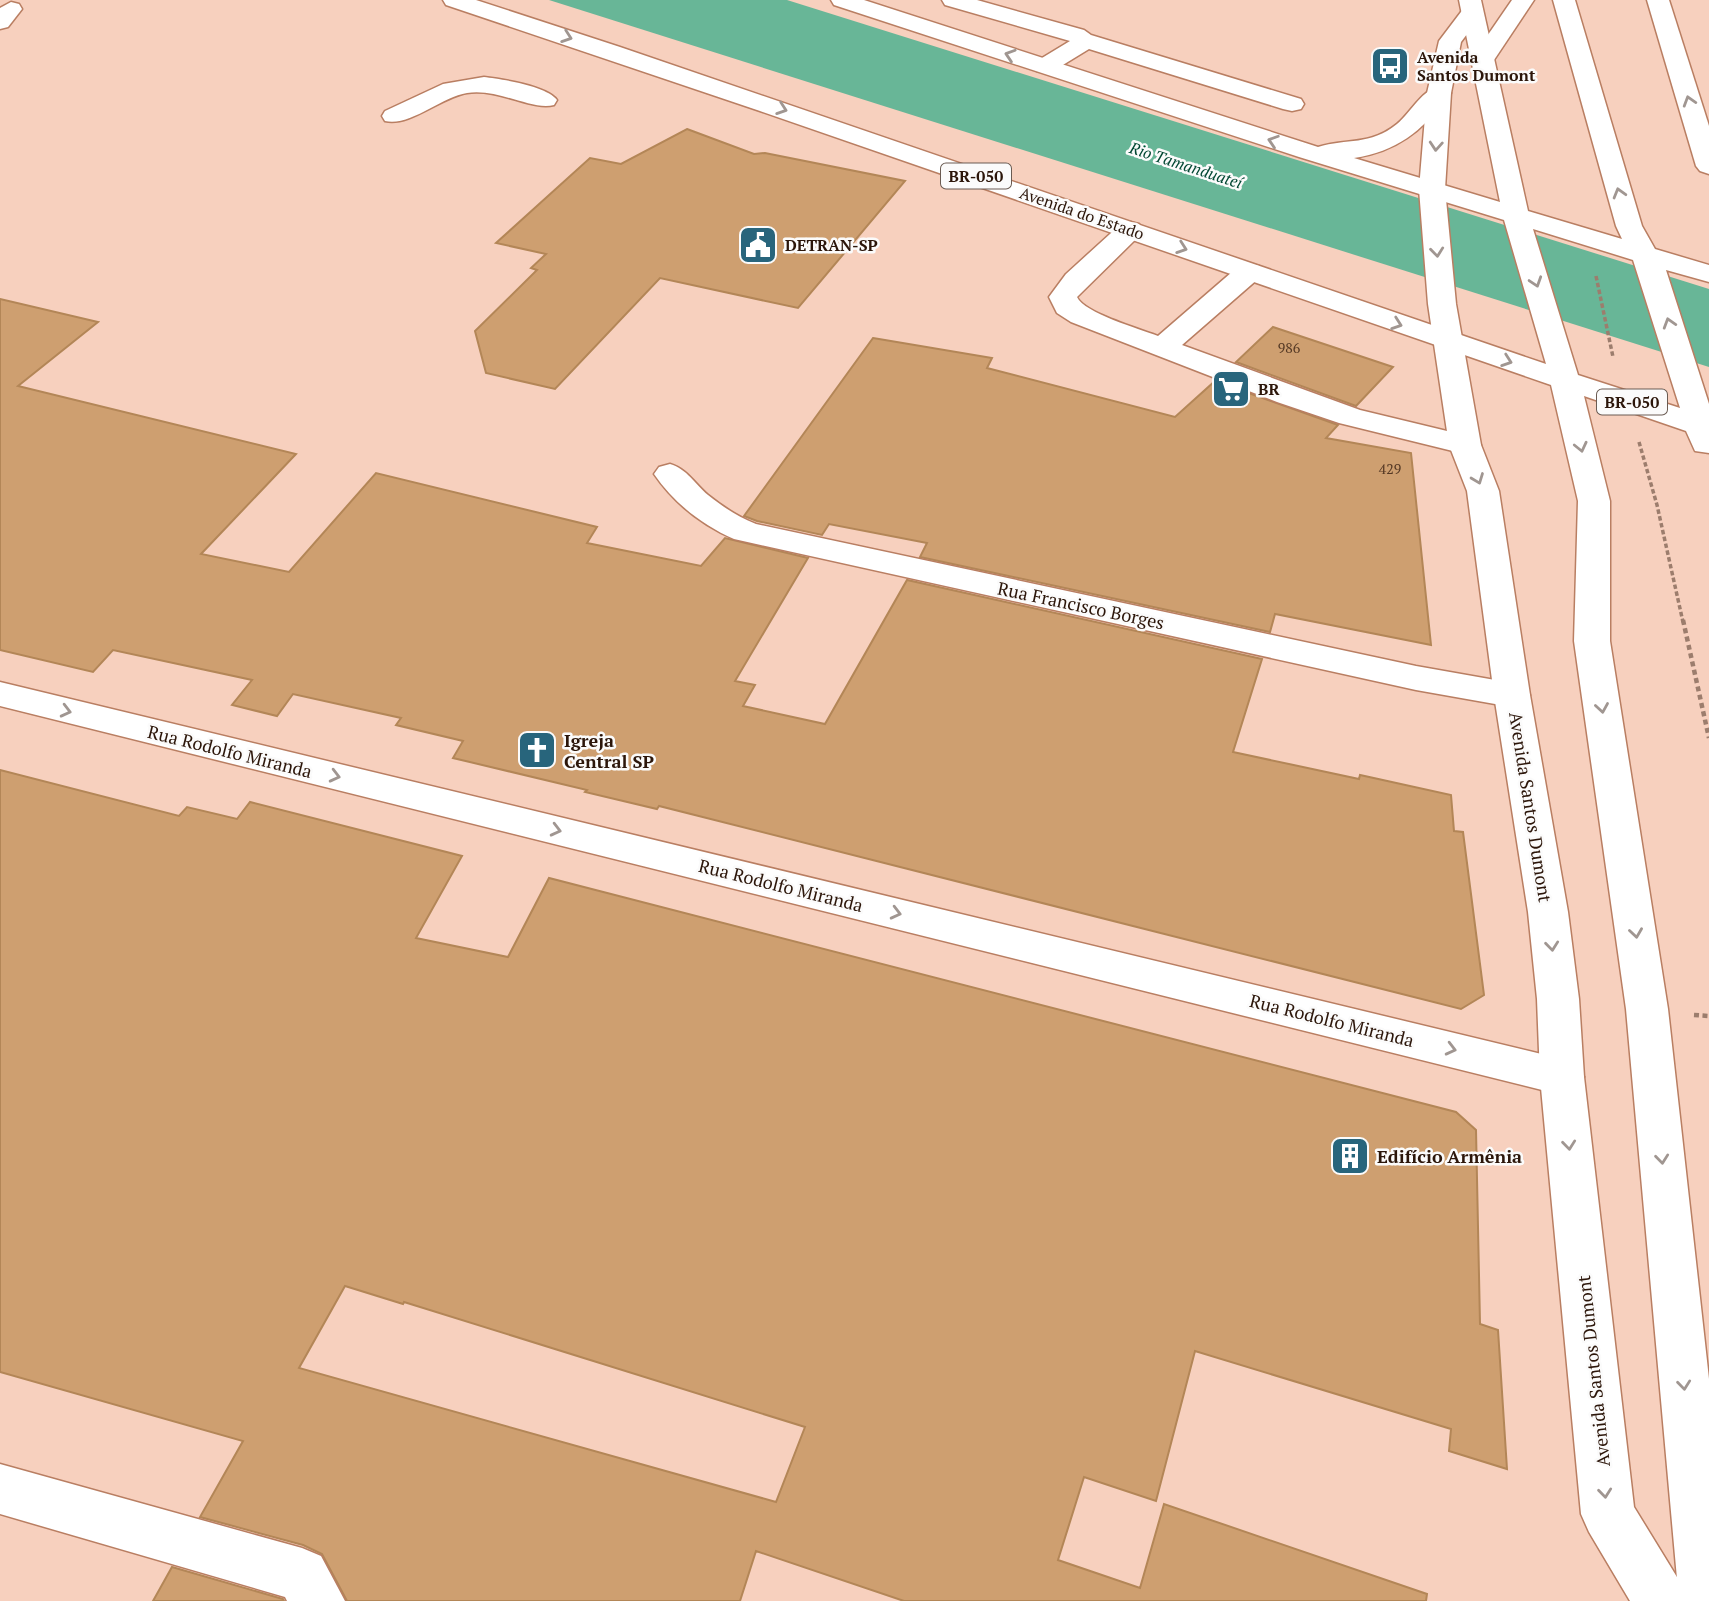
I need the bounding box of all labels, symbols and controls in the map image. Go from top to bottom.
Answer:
one-way arrow [560,29,572,43]
bus stop icon: Avenida Santos Dumont [1369,45,1411,87]
place label: Avenida Santos Dumont [1417,46,1536,86]
one-way arrow [1004,48,1016,63]
one-way arrow [1682,95,1697,107]
one-way arrow [776,101,788,116]
one-way arrow [1267,135,1279,149]
water label: Rio Tamanduateí [1126,136,1247,194]
one-way arrow [1429,140,1444,151]
road number: BR-050 [941,164,1011,188]
street label: Avenida do Estado [1017,181,1147,245]
one-way arrow [1613,187,1627,199]
public building icon: DETRAN-SP [737,224,779,266]
place label: DETRAN-SP [785,234,878,256]
one-way arrow [1176,240,1188,254]
one-way arrow [1429,247,1444,258]
one-way arrow [1528,276,1543,288]
one-way arrow [1390,316,1403,330]
one-way arrow [1662,317,1677,329]
house number: 986 [1278,338,1301,357]
one-way arrow [1501,353,1513,367]
supermarket icon: BR [1210,368,1252,410]
place label: BR [1258,378,1280,400]
road number: BR-050 [1597,390,1667,414]
one-way arrow [1573,441,1587,453]
house number: 429 [1379,459,1401,478]
one-way arrow [1470,473,1484,485]
street label: Rua Francisco Borges [995,576,1167,634]
one-way arrow [60,702,72,717]
one-way arrow [1594,702,1609,714]
street label: Avenida Santos Dumont [1504,710,1558,904]
street label: Rua Rodolfo Miranda [145,719,315,783]
place label: Igreja Central SP [564,728,654,773]
church icon: Igreja Central SP [516,729,558,771]
one-way arrow [329,768,341,782]
one-way arrow [550,822,562,836]
street label: Rua Rodolfo Miranda [696,853,866,917]
one-way arrow [890,905,902,920]
one-way arrow [1628,927,1643,939]
one-way arrow [1544,940,1559,951]
street label: Rua Rodolfo Miranda [1247,988,1417,1052]
one-way arrow [1445,1041,1457,1055]
building icon: Edifício Armênia [1329,1135,1371,1177]
one-way arrow [1562,1139,1577,1151]
place label: Edifício Armênia [1377,1144,1522,1168]
one-way arrow [1654,1154,1669,1165]
street label: Avenida Santos Dumont [1571,1274,1615,1468]
one-way arrow [1677,1380,1692,1391]
one-way arrow [1598,1487,1613,1499]

